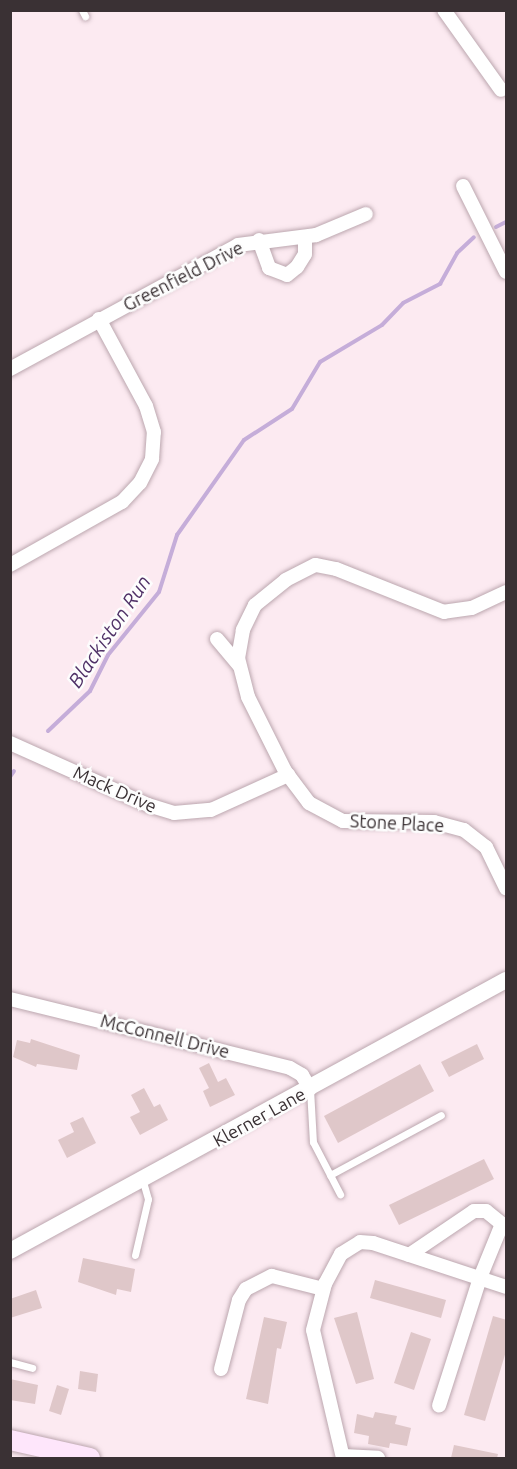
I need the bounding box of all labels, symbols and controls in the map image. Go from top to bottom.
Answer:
street label: Greenfield Drive [119,236,247,316]
water label: Blackiston Run [63,570,155,692]
street label: Mack Drive [70,761,160,817]
street label: Stone Place [349,810,445,836]
street label: McConnell Drive [98,1010,232,1062]
street label: Klerner Lane [209,1083,309,1151]

